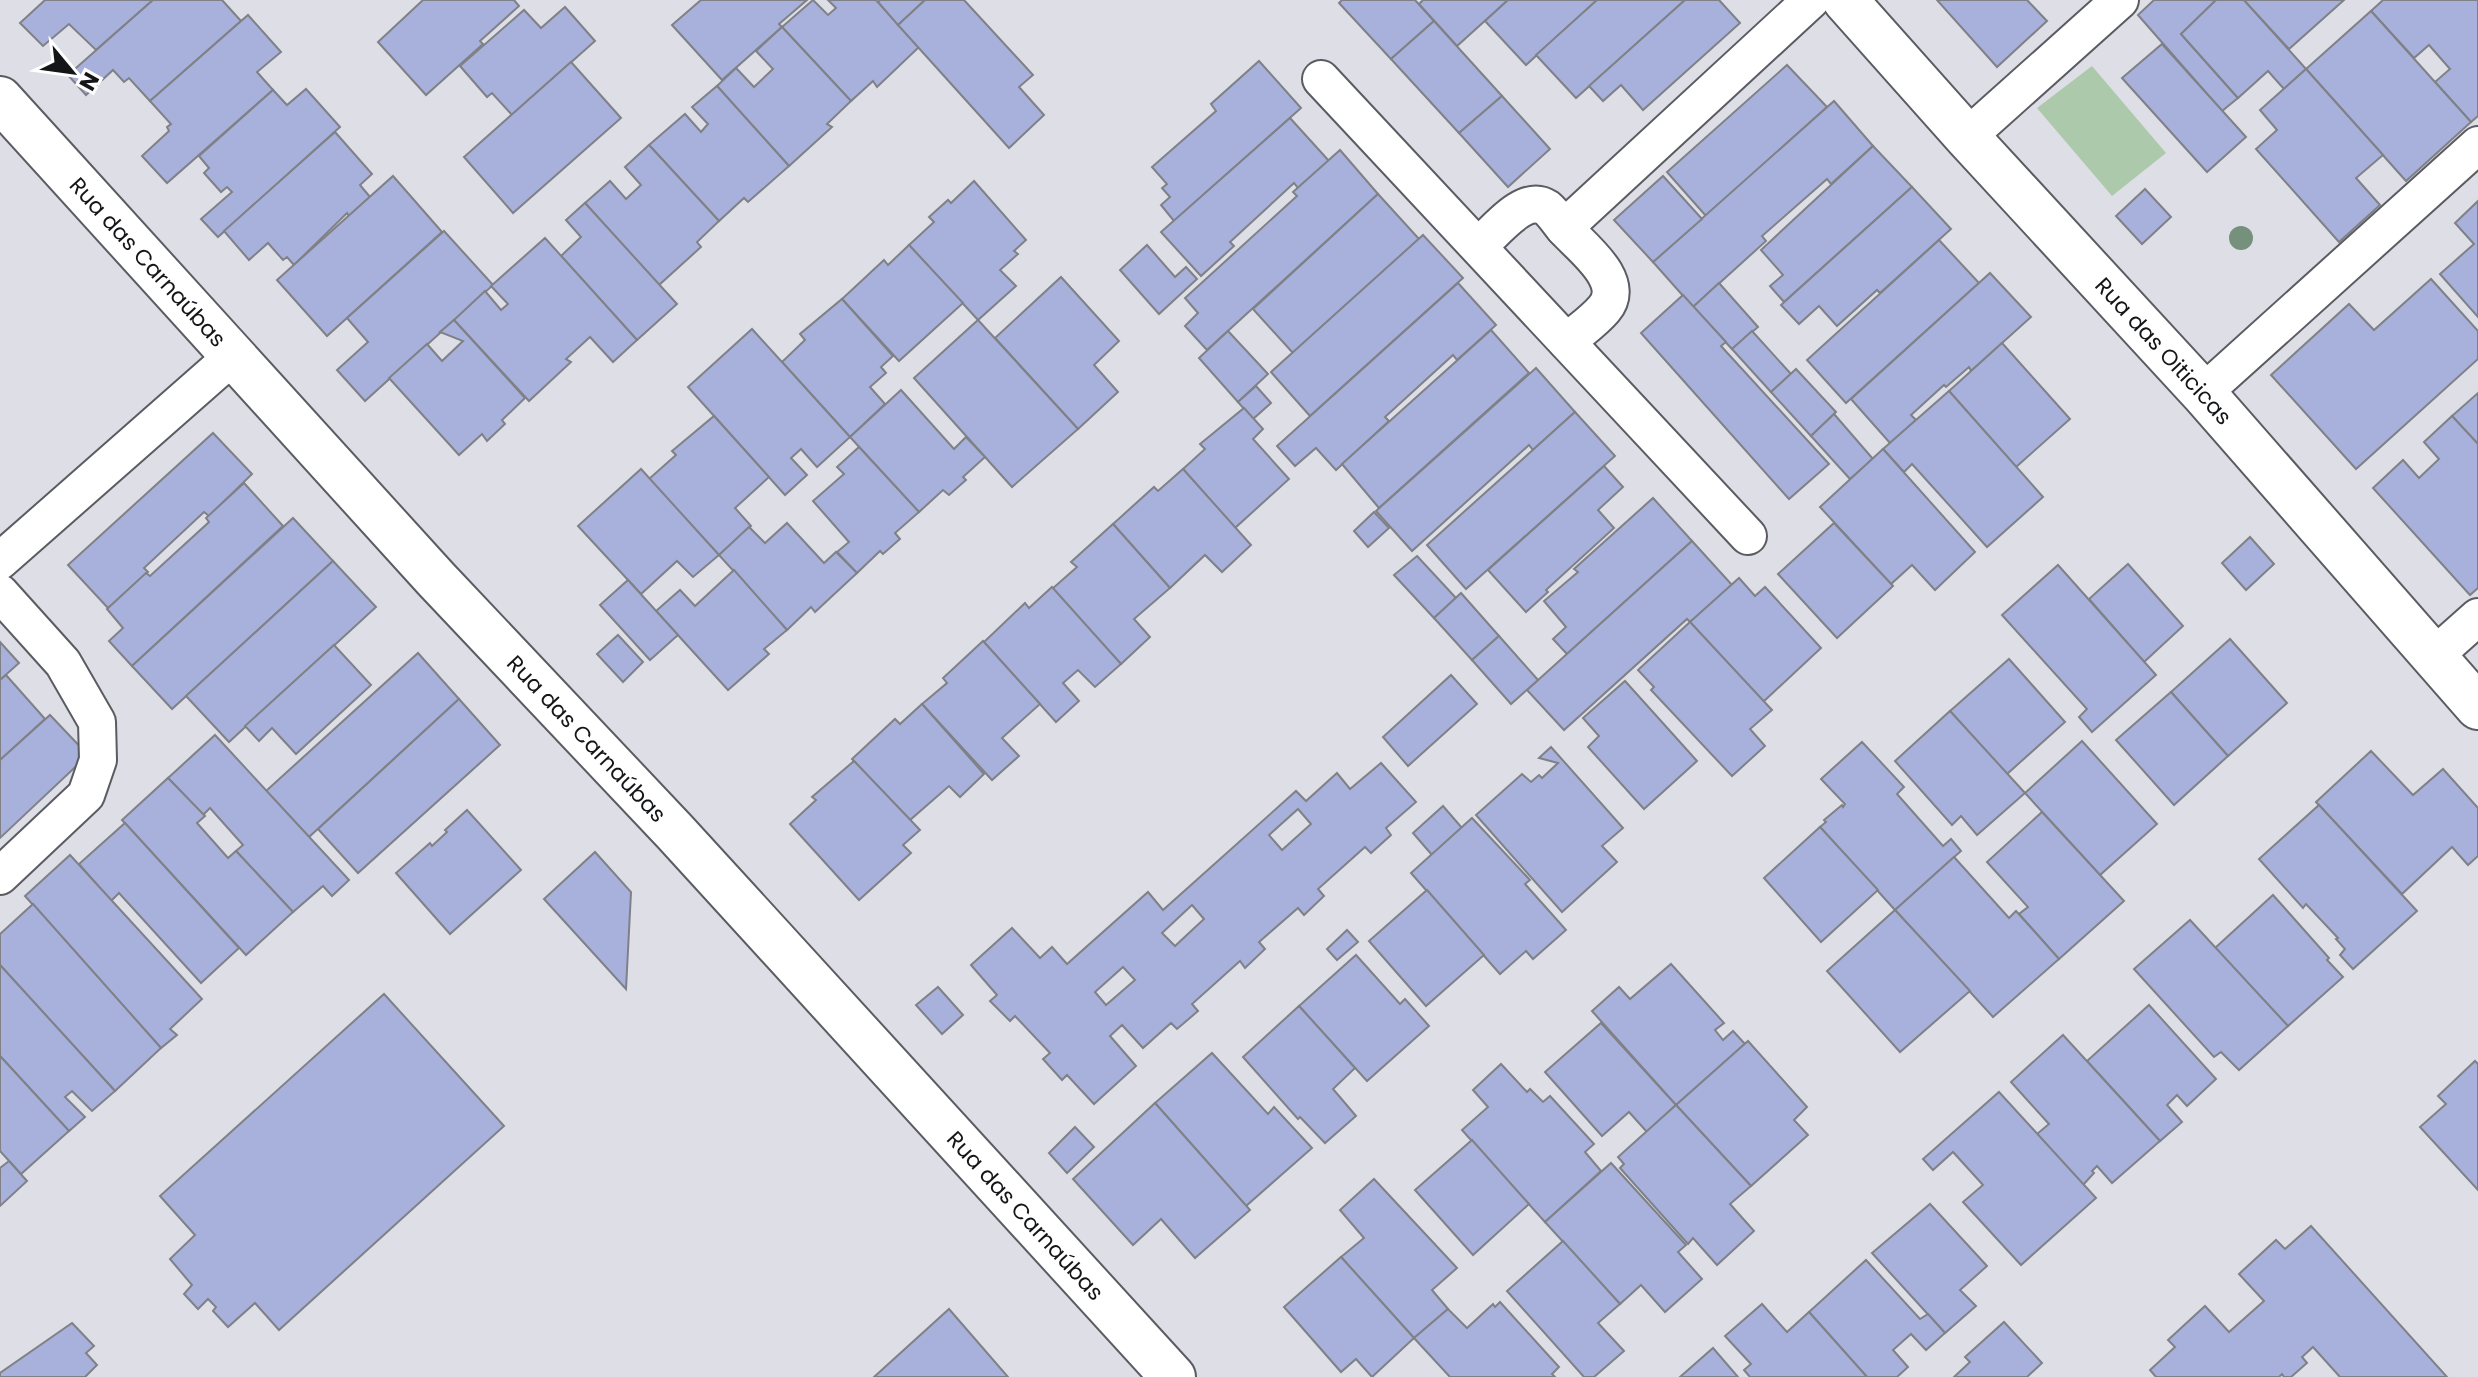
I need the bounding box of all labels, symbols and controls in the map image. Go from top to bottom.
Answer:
north arrow [32,32,112,112]
text: N [71,67,107,96]
street label: Rua das Carnaúbas [63,170,233,354]
street label: Rua das Oiticicas [2088,270,2239,431]
street label: Rua das Carnaúbas [500,648,673,829]
street label: Rua das Carnaúbas [940,1124,1111,1307]

